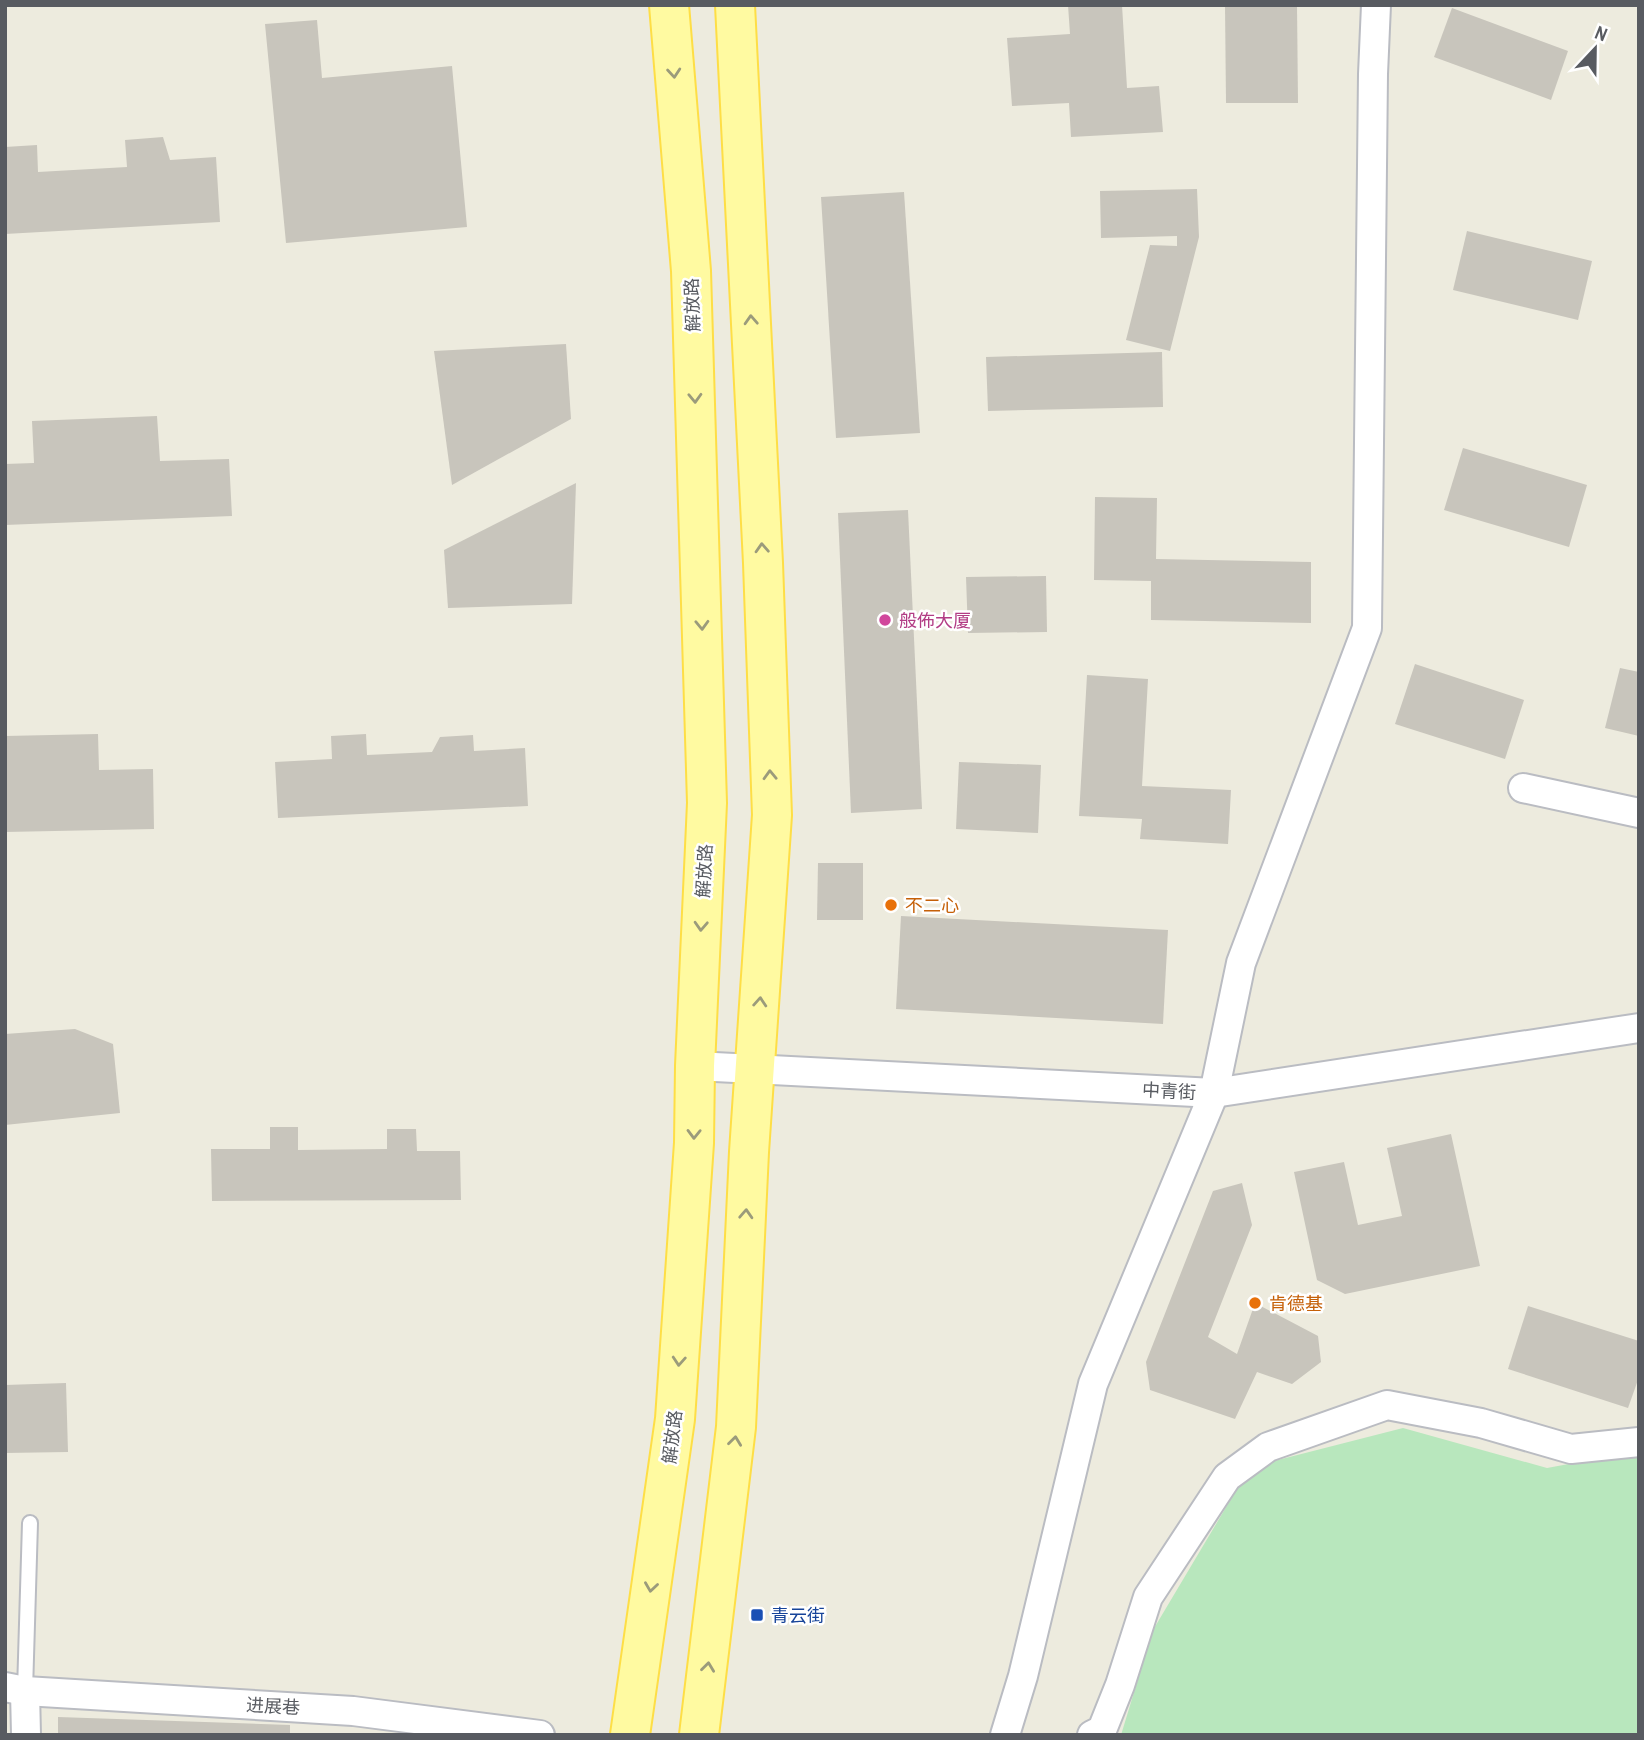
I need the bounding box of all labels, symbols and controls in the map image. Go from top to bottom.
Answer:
north arrow [1560,14,1630,84]
text: N [1591,19,1611,47]
one-way arrow [666,68,681,79]
street label: 解放路 [679,278,705,332]
one-way arrow [744,315,759,326]
one-way arrow [687,393,702,404]
one-way arrow [755,542,770,553]
place label: 般佈大厦 [899,608,971,633]
marker: 般佈大厦 [877,612,893,628]
one-way arrow [694,620,709,631]
one-way arrow [763,769,778,780]
street label: 解放路 [690,843,718,899]
place label: 不二心 [905,893,959,918]
marker: 不二心 [883,897,899,913]
one-way arrow [694,921,709,932]
one-way arrow [752,996,767,1007]
street label: 中青街 [1141,1077,1197,1105]
one-way arrow [686,1129,702,1140]
one-way arrow [739,1208,754,1219]
place label: 肯德基 [1269,1291,1323,1316]
marker: 肯德基 [1247,1295,1263,1311]
one-way arrow [672,1356,687,1367]
street label: 解放路 [656,1409,688,1465]
one-way arrow [727,1435,742,1447]
one-way arrow [644,1581,659,1593]
place label: 青云街 [771,1603,825,1628]
marker: 青云街 [749,1607,765,1623]
one-way arrow [700,1661,715,1673]
street label: 进展巷 [245,1692,301,1720]

